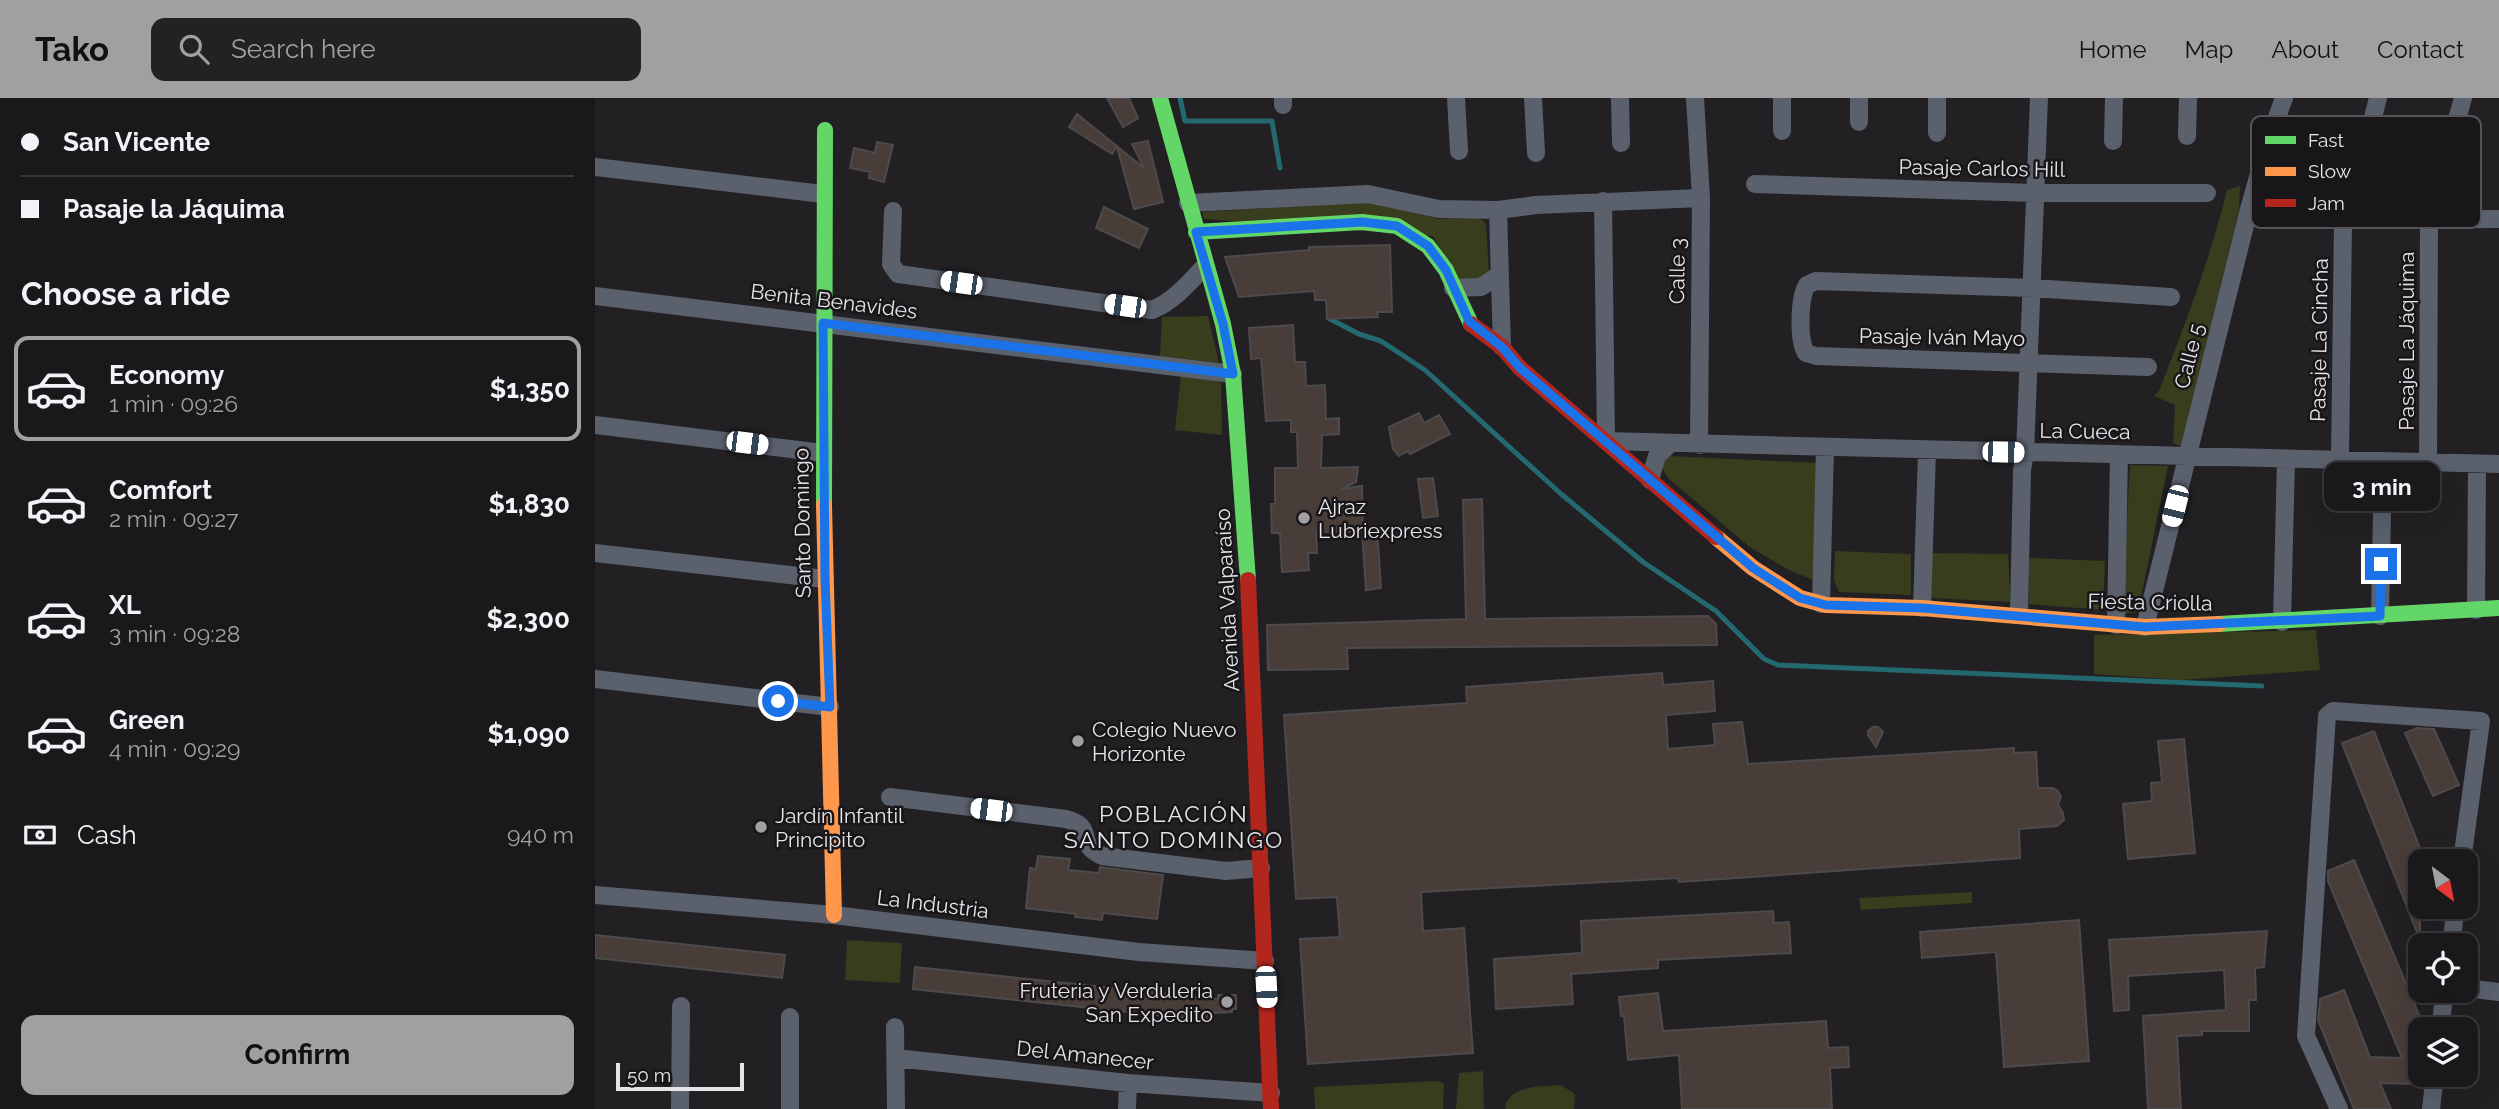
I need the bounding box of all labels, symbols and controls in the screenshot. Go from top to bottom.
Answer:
search box [151,18,641,81]
text: Tako [35,30,109,69]
icon: search [175,30,213,68]
text: Search here [231,34,375,64]
text: Home [2079,35,2147,64]
text: Map [2185,35,2233,64]
text: About [2271,35,2339,64]
text: Contact [2377,35,2464,64]
legend [2251,116,2481,228]
text: San Vicente [63,127,210,157]
text: Fast [2308,129,2344,151]
street label: Pasaje Carlos Hill [1898,154,2066,182]
text: Slow [2308,160,2352,182]
text: Jam [2308,192,2345,214]
text: Pasaje la Jáquima [63,194,285,224]
street label: Calle 3 [1664,238,1690,304]
street label: Pasaje La Jáquima [2394,252,2419,430]
street label: Pasaje La Cincha [2305,258,2333,422]
car [939,270,984,296]
text: Choose a ride [21,275,230,312]
street label: Benita Benavides [749,278,919,324]
car [1103,293,1148,319]
street label: Calle 5 [2169,321,2209,391]
street label: Pasaje Iván Mayo [1859,323,2025,351]
icon: car [25,357,88,420]
text: Economy [109,360,224,390]
text: $1,350 [490,374,570,404]
text: 1 min · 09:26 [109,390,238,417]
street label: La Cueca [2039,418,2131,444]
car [725,430,770,456]
car [1982,441,2025,463]
street label: Santo Domingo [788,448,816,598]
callout: 3 min [2323,462,2439,512]
icon: car [25,472,88,535]
text: 3 min [2352,473,2412,500]
text: Comfort [109,475,212,505]
car [2160,483,2191,529]
text: $1,830 [488,489,570,519]
place label: Ajraz Lubriexpress [1318,494,1443,543]
text: 2 min · 09:27 [109,505,239,532]
street label: Avenida Valparaíso [1210,508,1244,692]
marker: Ajraz Lubriexpress [1296,510,1312,526]
route end [2365,548,2397,580]
icon: car [25,587,88,650]
street label: Fiesta Criolla [2087,588,2213,616]
text: XL [109,590,141,620]
text: $2,300 [486,604,570,634]
text: 3 min · 09:28 [109,620,240,647]
route start [762,685,794,717]
icon: car [25,702,88,765]
text: Green [109,705,185,735]
place label: Colegio Nuevo Horizonte [1092,717,1236,766]
text: $1,090 [487,719,570,749]
marker: Colegio Nuevo Horizonte [1070,733,1086,749]
text: 4 min · 09:29 [109,735,240,762]
car [969,797,1014,823]
district label: POBLACIÓN SANTO DOMINGO [1064,800,1284,853]
place label: Jardín Infantil Principito [775,803,904,852]
icon: cash [21,816,59,854]
marker: Jardín Infantil Principito [753,819,769,835]
text: Cash [77,820,137,850]
text: 940 m [507,821,574,848]
north arrow [2408,849,2478,919]
map controls [2408,849,2478,1087]
street label: La Industria [876,885,990,923]
button: locate [2408,933,2478,1003]
car [1255,965,1278,1009]
place label: Fruteria y Verduleria San Expedito [1020,978,1213,1027]
marker: Fruteria y Verduleria San Expedito [1219,994,1235,1010]
button: Confirm [21,1015,574,1095]
button: layers [2408,1017,2478,1087]
street label: Del Amanecer [1015,1035,1155,1075]
scale bar [616,1060,744,1092]
text: 50 m [627,1064,671,1086]

